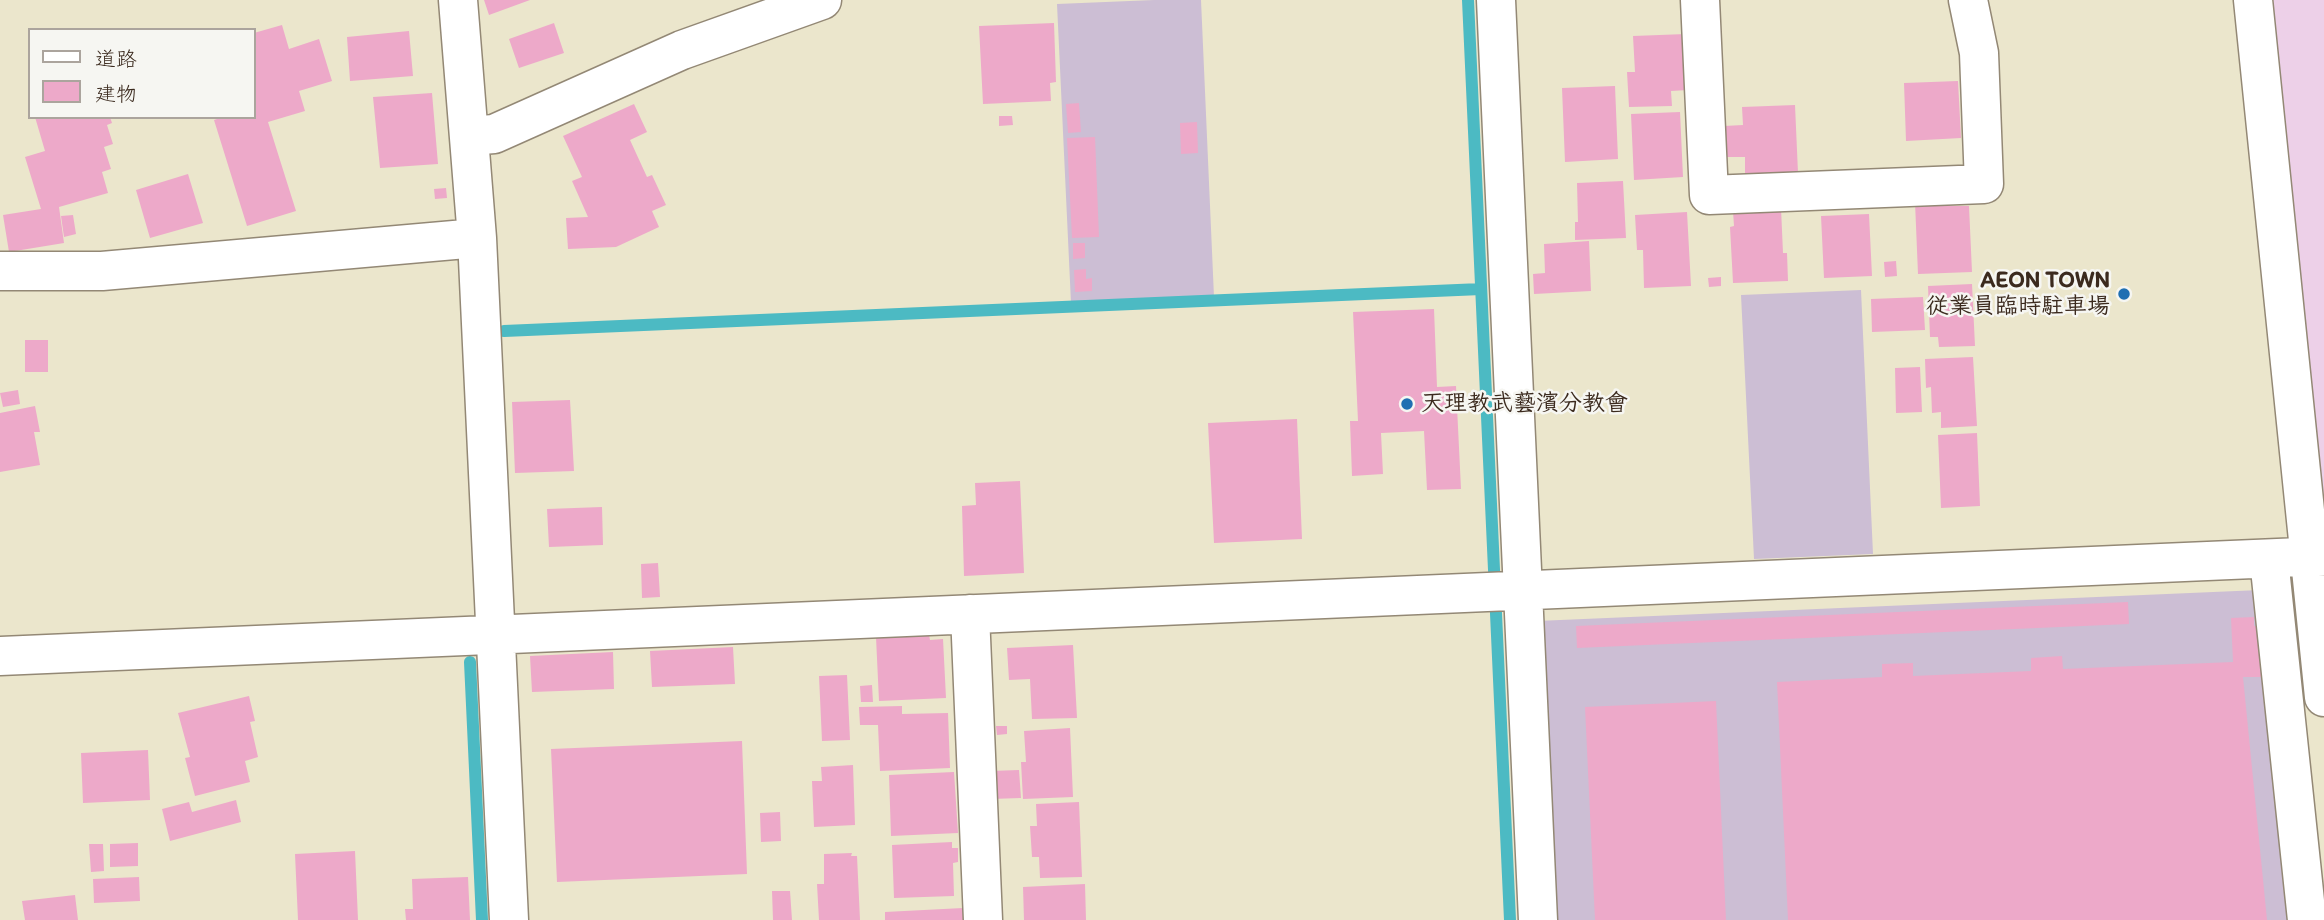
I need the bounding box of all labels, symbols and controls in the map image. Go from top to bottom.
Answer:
legend [28,28,256,119]
text: 道路 [95,46,137,71]
text: 建物 [95,81,137,106]
place label: AEON TOWN 従業員臨時駐車場 [1926,267,2110,321]
marker: AEON TOWN 従業員臨時駐車場 [2116,286,2132,302]
place label: 天理教武藝濱分教會 [1421,390,1628,418]
marker: 天理教武藝濱分教會 [1399,396,1415,412]

